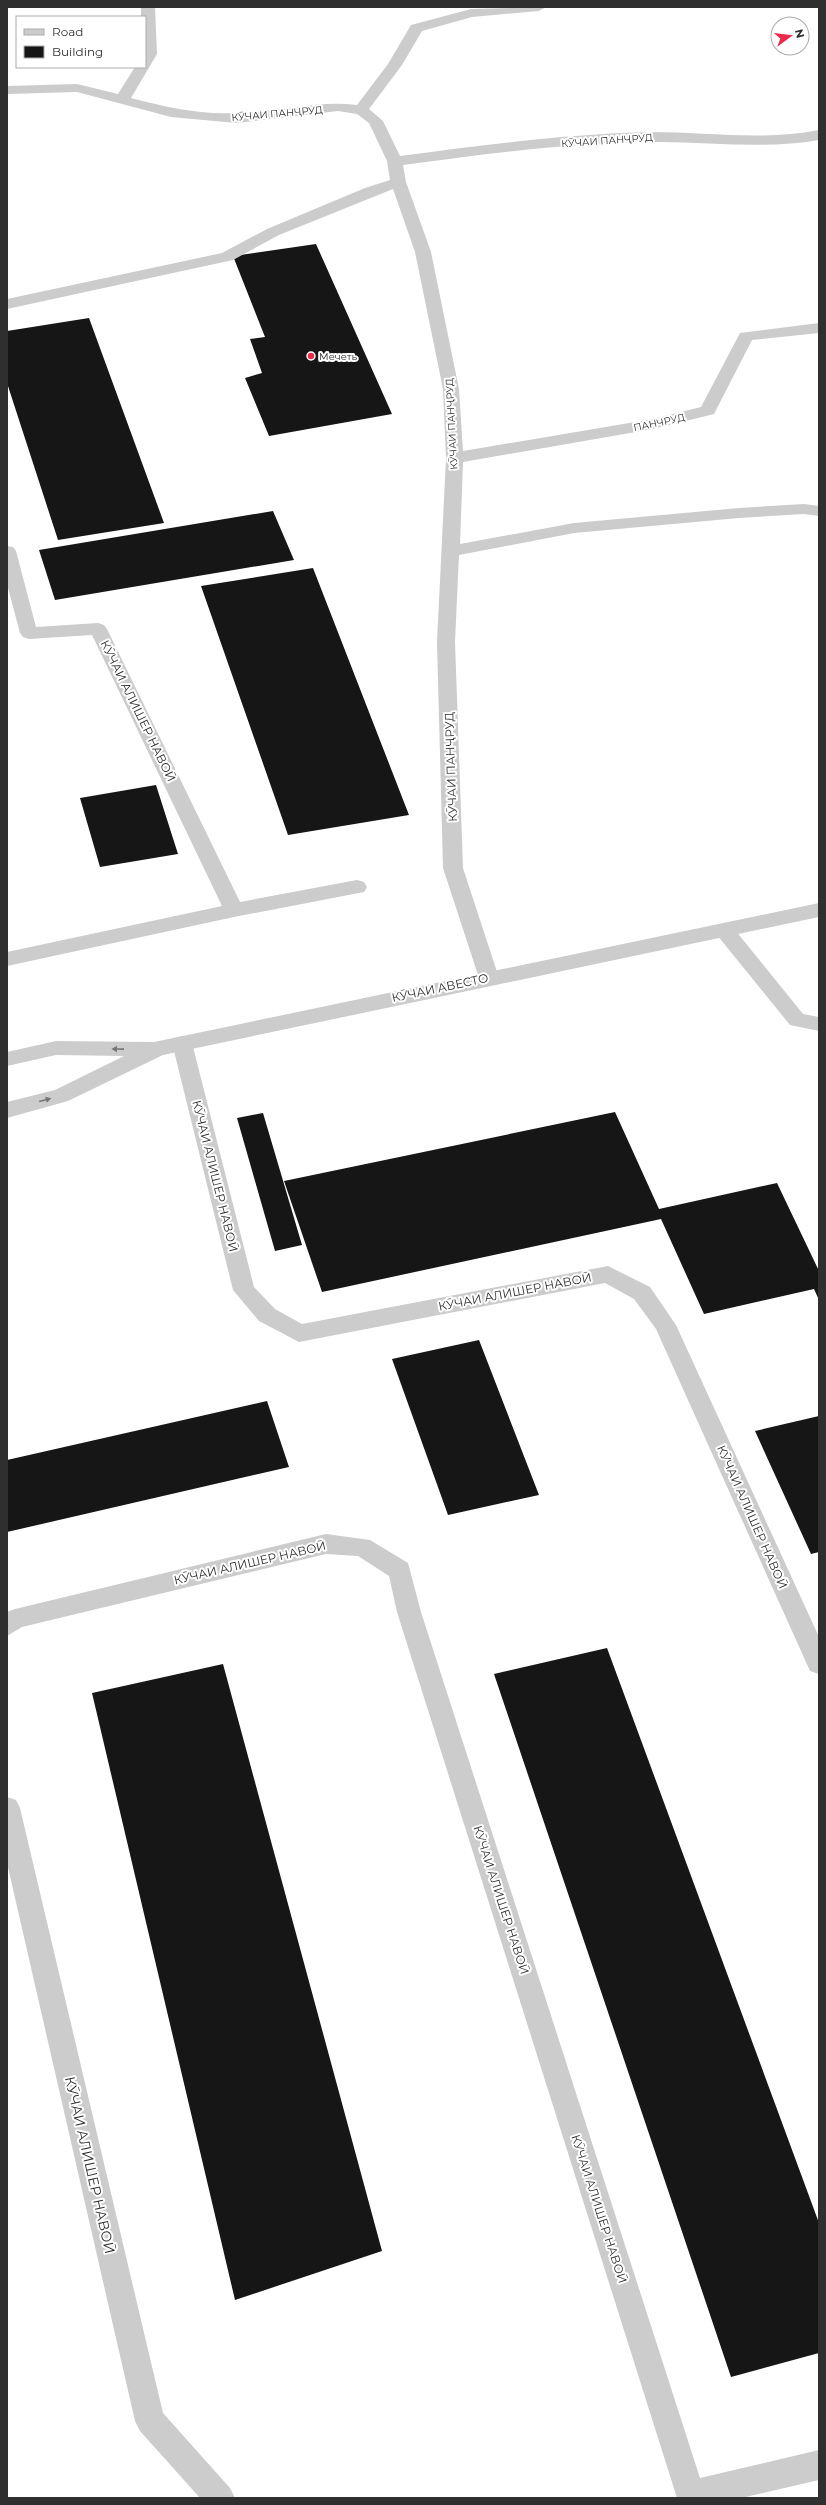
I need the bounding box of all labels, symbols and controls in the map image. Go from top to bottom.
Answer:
legend [16,16,146,68]
north arrow [770,16,810,56]
text: Road [52,24,83,39]
text: N [792,27,808,40]
text: Building [52,44,103,59]
street label: КӮЧАИ ПАНҶРУД [231,103,323,124]
street label: КӮЧАИ ПАНҶРУД [561,131,653,150]
place label: Мечеть [319,350,357,363]
marker: Мечеть [306,351,316,361]
street label: КӮЧАИ ПАНҶРУД [443,378,460,470]
street label: ПАНЧРУД [632,411,686,434]
street label: КӮЧАИ АЛИШЕР НАВОӢ [98,638,179,784]
street label: КӮЧАИ ПАНҶРУД [441,711,460,822]
street label: КӮЧАИ АВЕСТО [390,970,489,1005]
one-way arrow [111,1046,124,1052]
one-way arrow [39,1097,51,1103]
street label: КӮЧАИ АЛИШЕР НАВОӢ [189,1099,242,1253]
street label: КӮЧАИ АЛИШЕР НАВОӢ [437,1269,593,1314]
street label: КӮЧАИ АЛИШЕР НАВОӢ [714,1443,791,1591]
street label: КӮЧАИ АЛИШЕР НАВОӢ [172,1538,327,1587]
street label: КӮЧАИ АЛИШЕР НАВОӢ [470,1824,533,1976]
street label: КӮЧАИ АЛИШЕР НАВОӢ [61,2075,119,2255]
street label: КӮЧАИ АЛИШЕР НАВОӢ [568,2133,631,2285]

